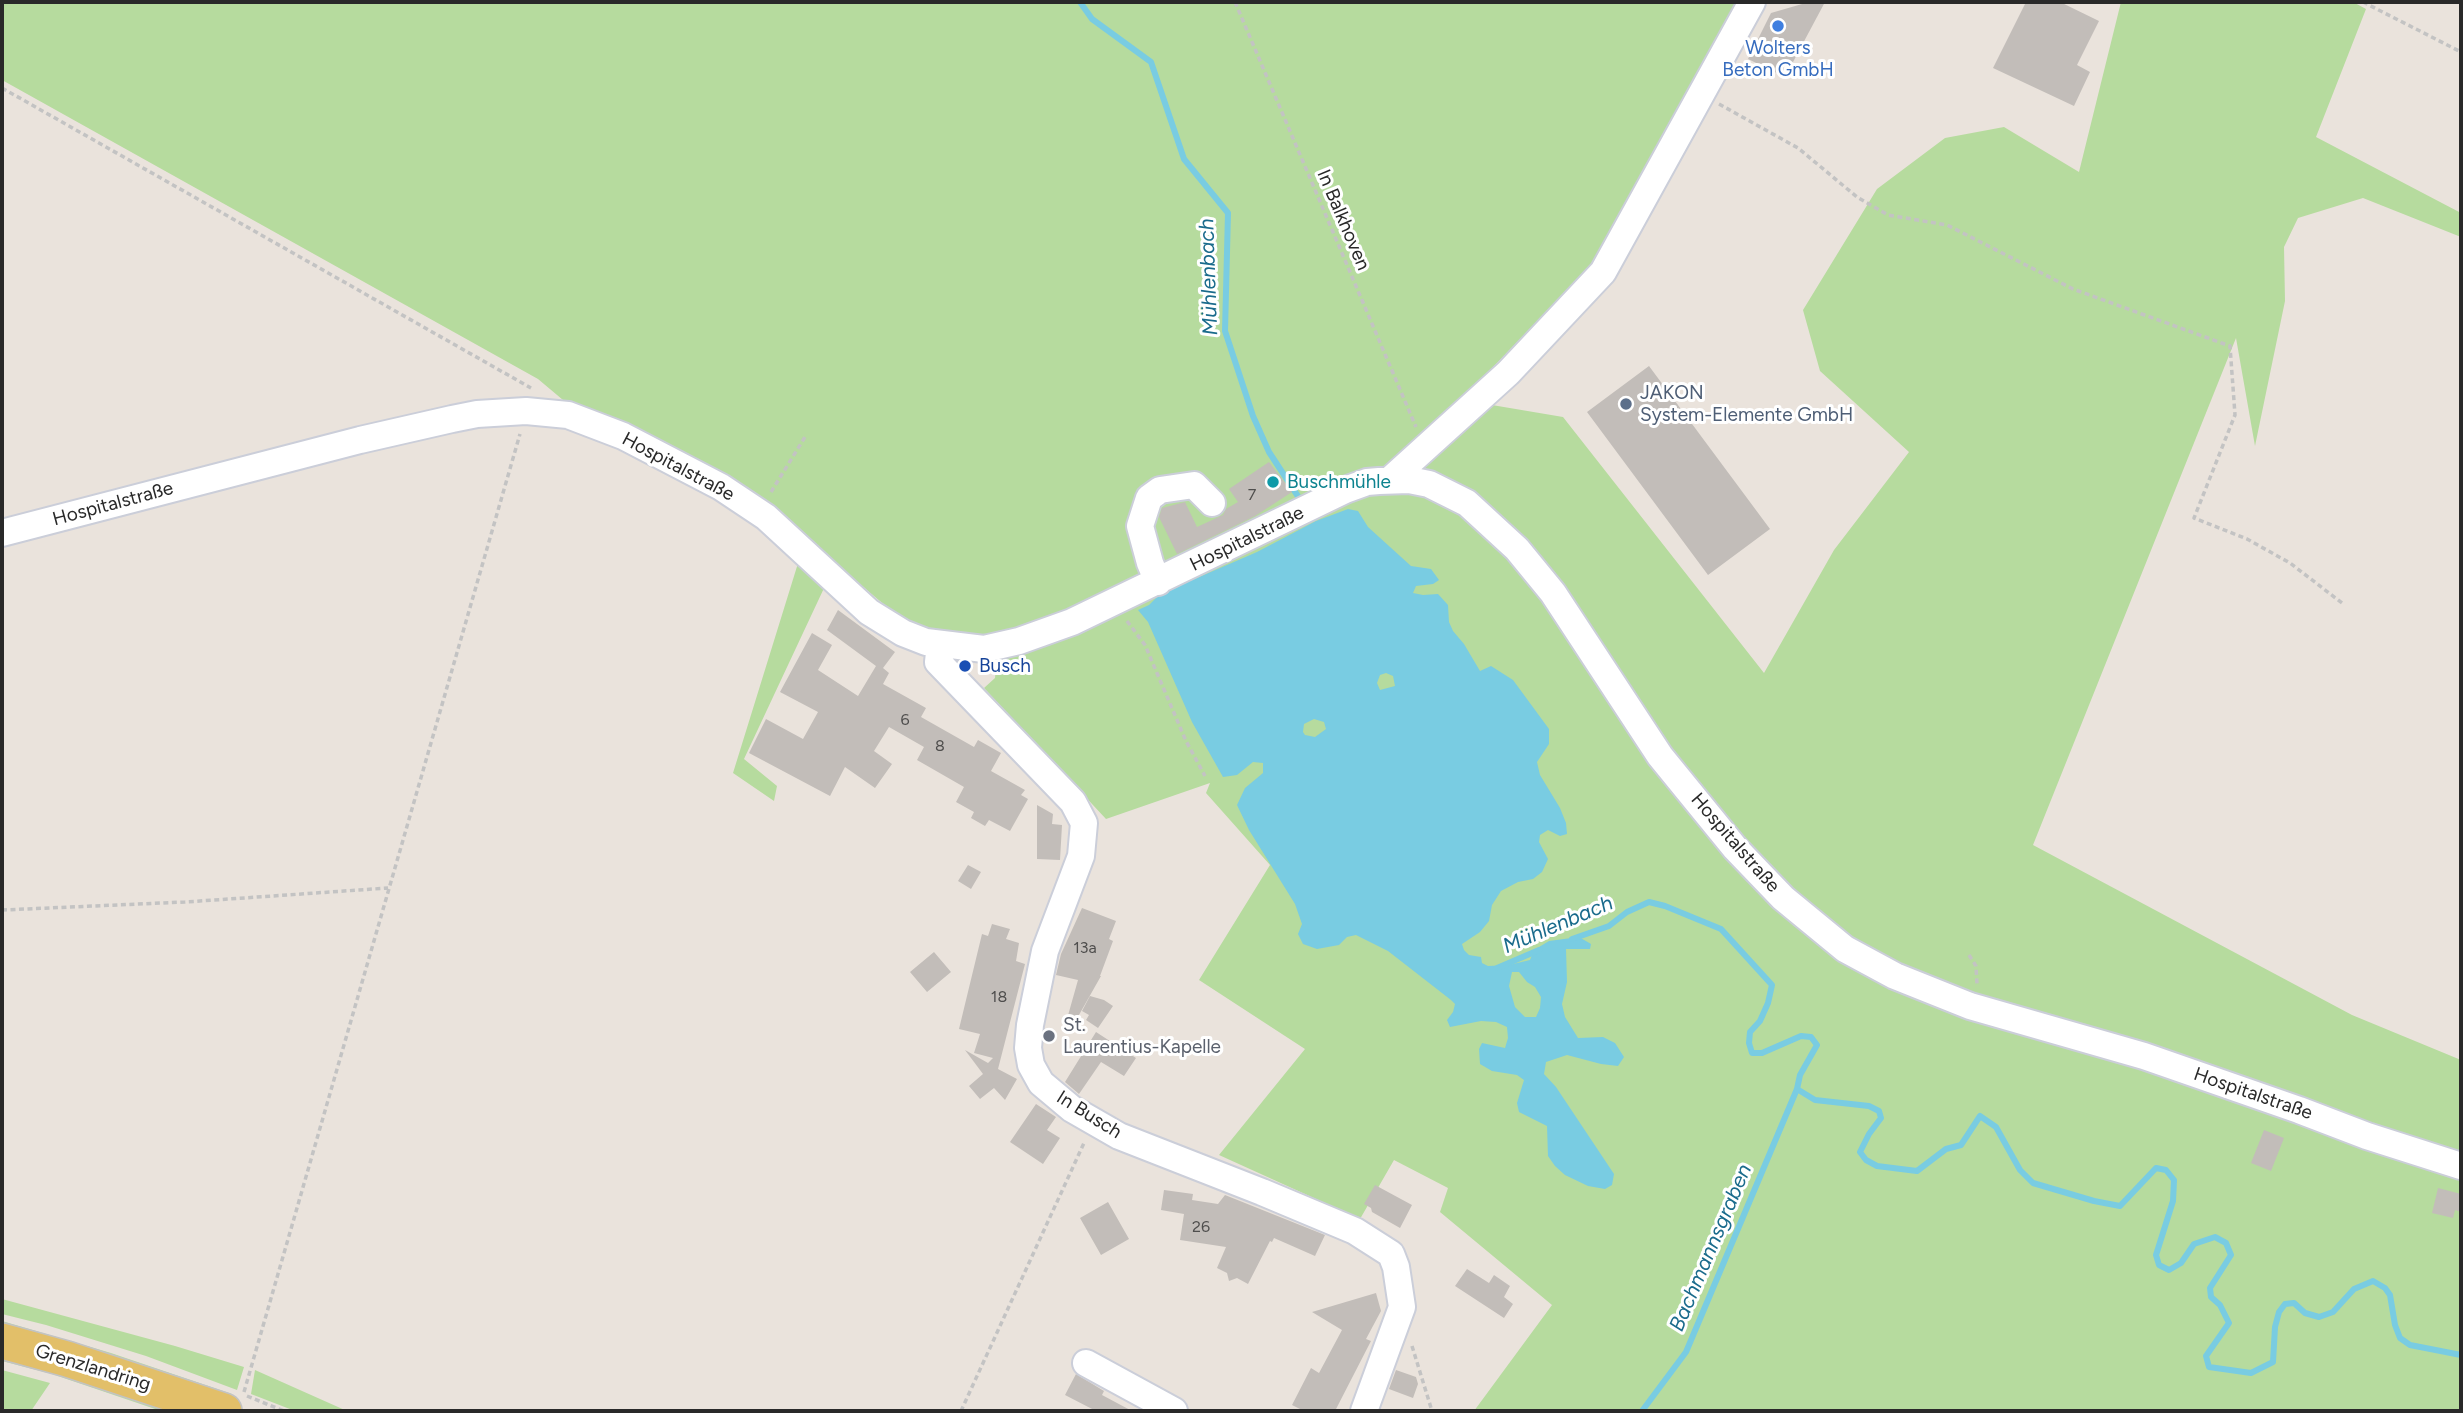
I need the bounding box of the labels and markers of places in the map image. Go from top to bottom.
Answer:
marker: Wolters Beton GmbH [1770,18,1786,34]
place label: Wolters Beton GmbH [1722,37,1834,81]
place label: JAKON System-Elemente GmbH [1640,382,1853,426]
marker: JAKON System-Elemente GmbH [1618,396,1634,412]
place label: Buschmühle [1287,471,1391,493]
marker: Buschmühle [1265,474,1281,490]
place label: Busch [979,655,1031,677]
marker: Busch [957,658,973,674]
place label: St. Laurentius-Kapelle [1063,1014,1221,1058]
marker: St. Laurentius-Kapelle [1041,1028,1057,1044]

